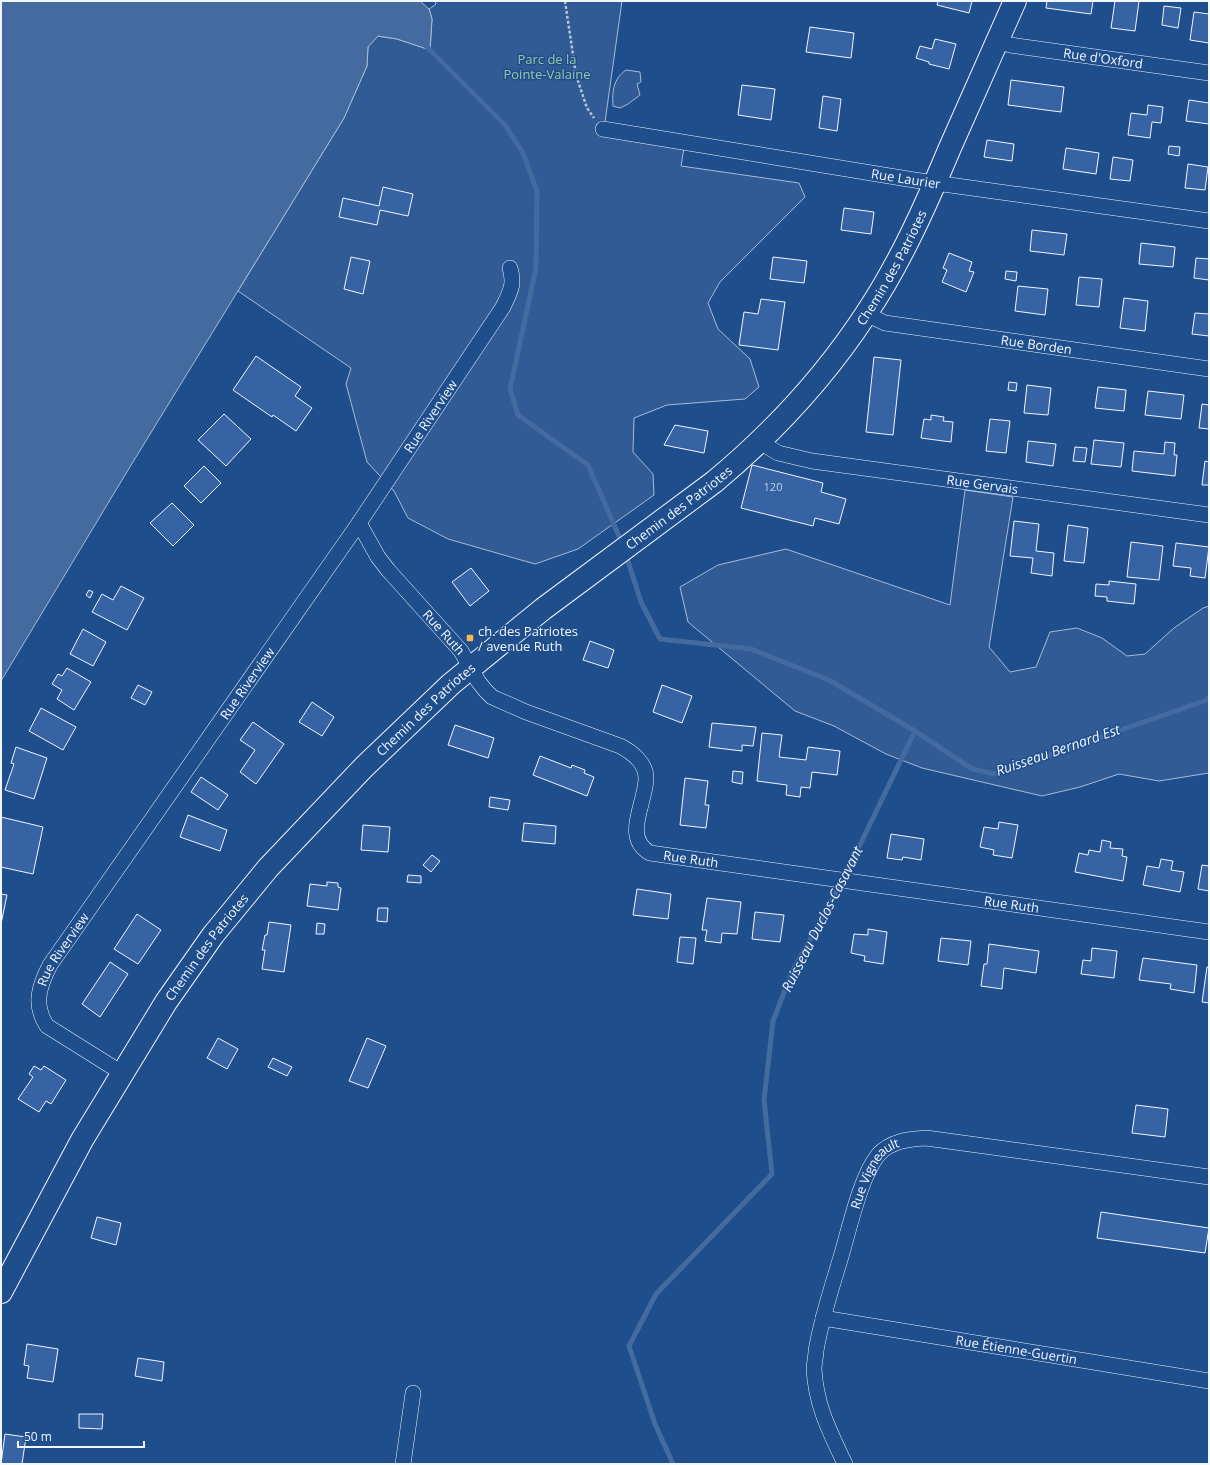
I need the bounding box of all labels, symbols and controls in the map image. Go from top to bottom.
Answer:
street label: Rue d'Oxford [1062,44,1144,73]
park label: Parc de la Pointe-Valaine [503,50,591,83]
street label: Rue Laurier [870,164,942,193]
street label: Chemin des Patriotes [852,207,931,329]
street label: Rue Borden [1000,331,1073,358]
street label: Rue Riverview [399,376,461,456]
street label: Chemin des Patriotes [622,462,736,554]
street label: Rue Gervais [945,470,1019,498]
house number: 120 [764,479,782,494]
street label: Rue Ruth [419,606,469,659]
place label: ch. des Patriotes / avenue Ruth [478,622,578,655]
marker: ch. des Patriotes / avenue Ruth [465,633,475,643]
street label: Rue Riverview [215,644,279,723]
street label: Chemin des Patriotes [372,659,479,760]
water label: Ruisseau Bernard Est [993,719,1124,780]
water label: Ruisseau Duclos-Casavant [777,842,867,995]
street label: Rue Ruth [662,846,720,872]
street label: Chemin des Patriotes [161,890,252,1004]
street label: Rue Ruth [983,891,1040,917]
street label: Rue Riverview [33,909,93,989]
street label: Rue Vigneault [846,1133,902,1211]
street label: Rue Étienne-Guertin [954,1331,1078,1368]
scale bar [18,1423,144,1449]
text: 50 m [24,1428,52,1445]

